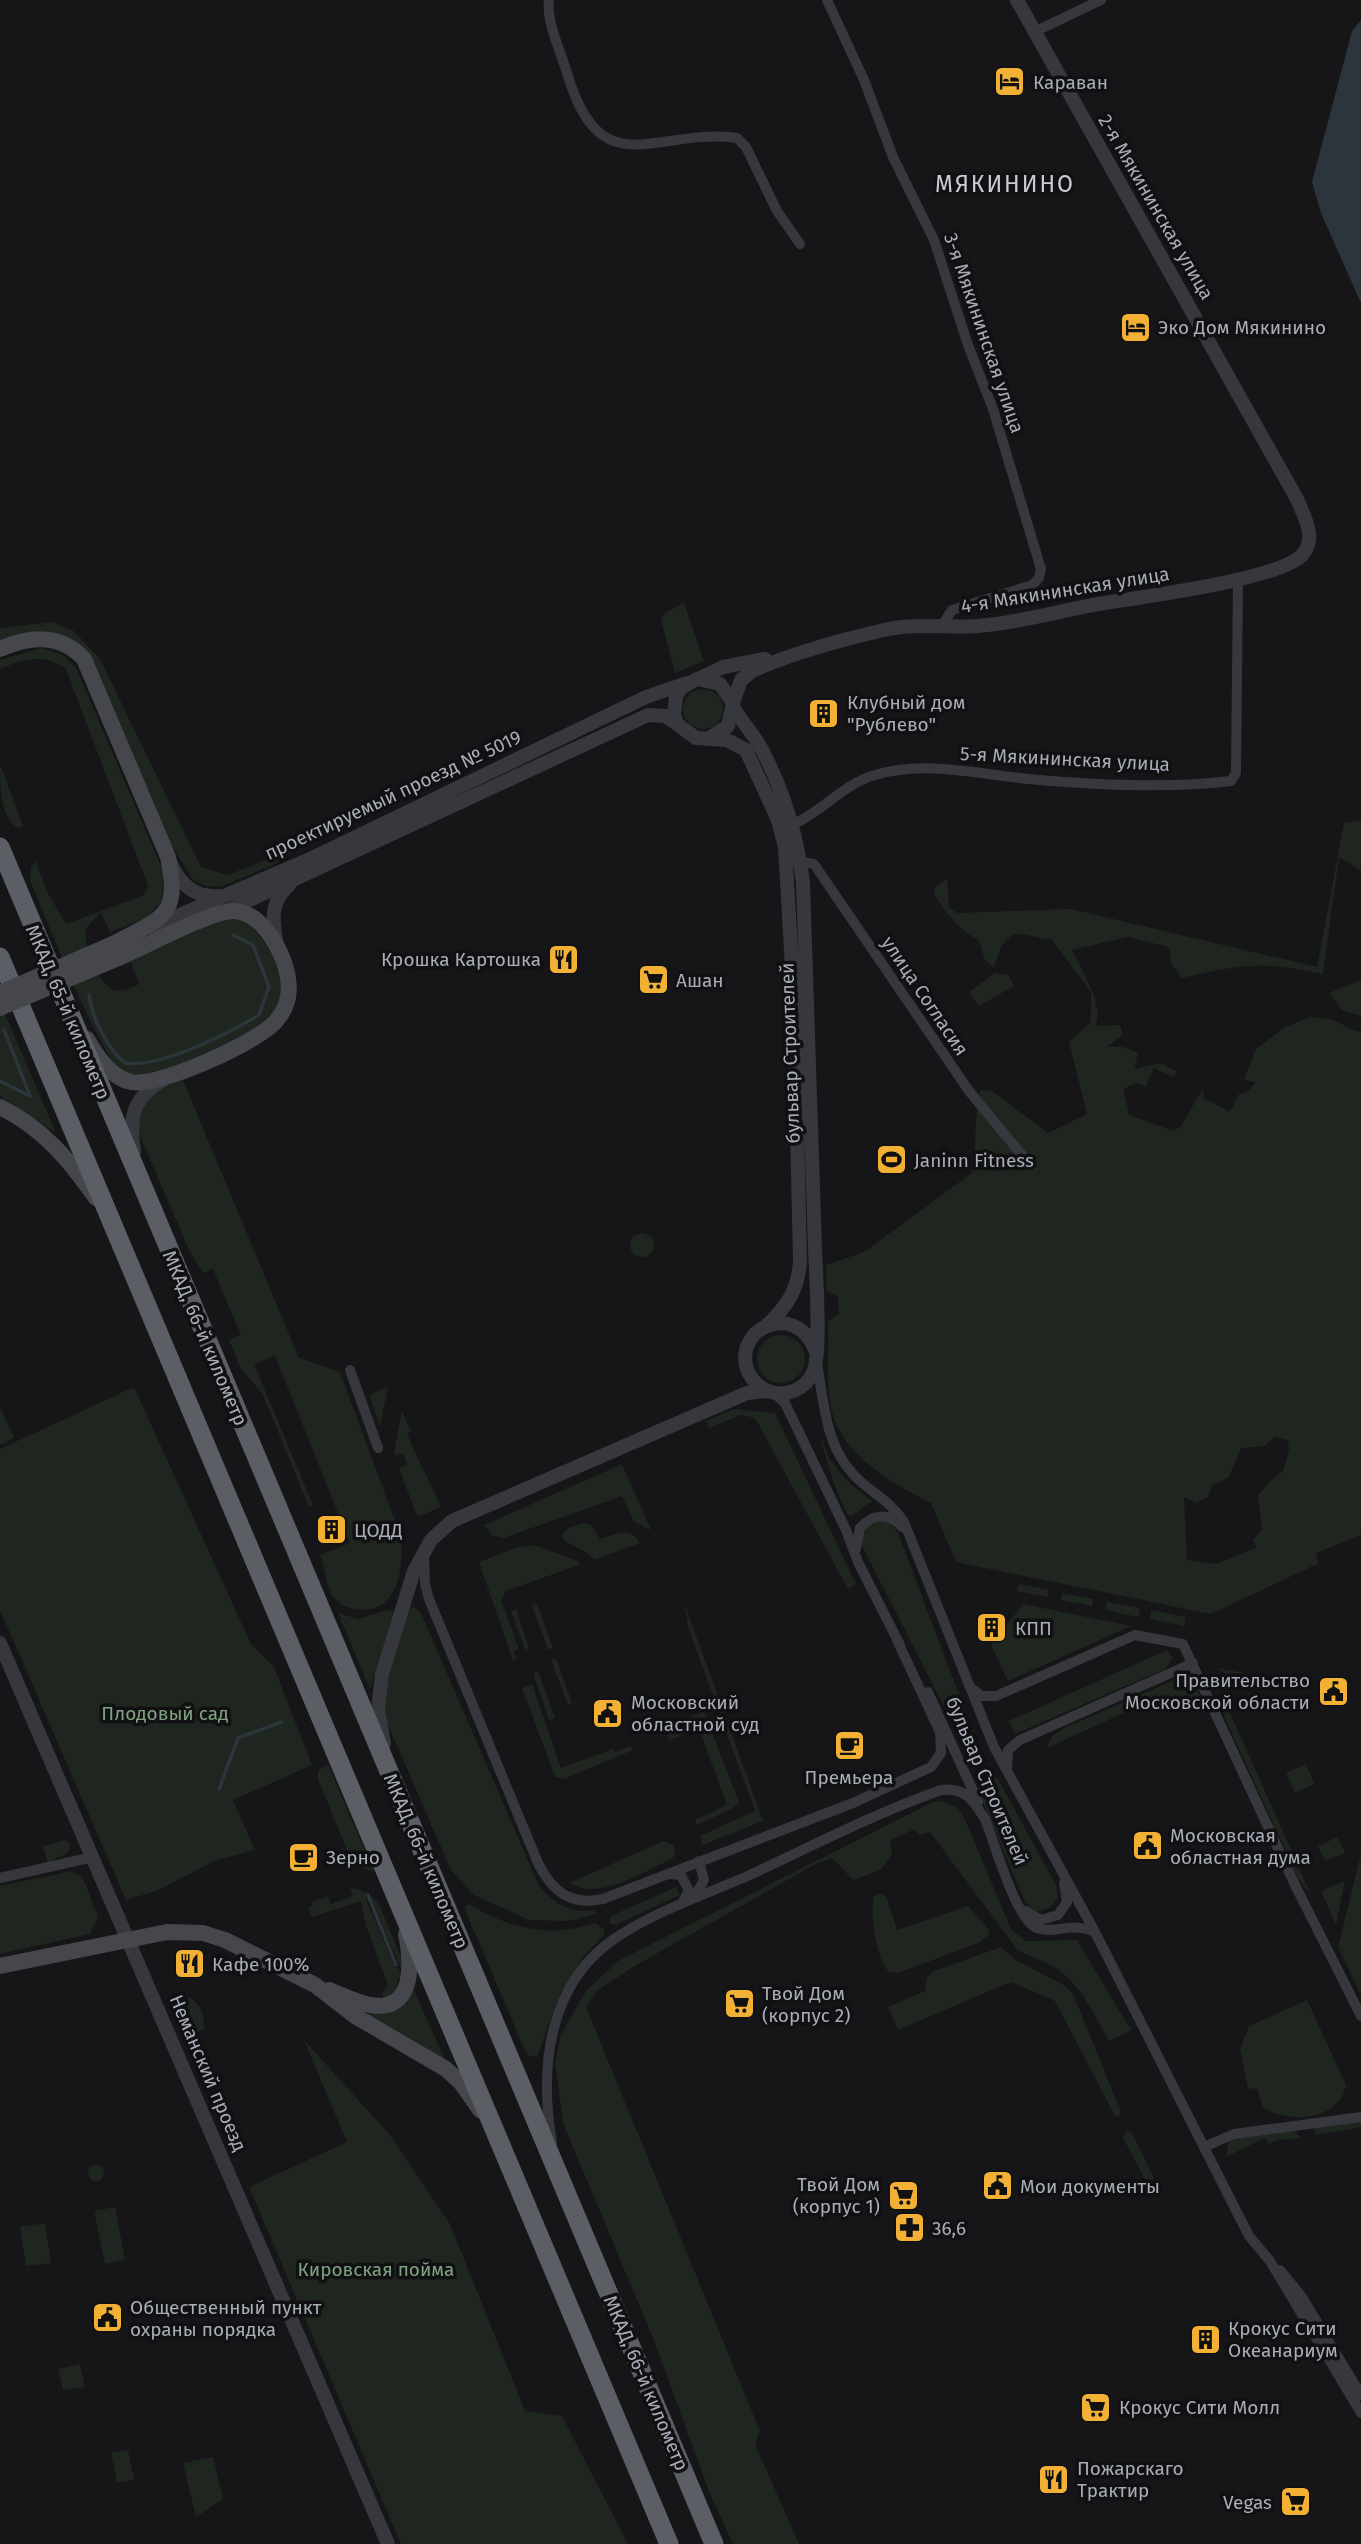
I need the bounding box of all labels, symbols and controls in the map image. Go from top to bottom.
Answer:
hotel icon: Караван [993,65,1027,99]
place label: Караван [1033,71,1108,94]
street label: 2-я Мякининская улица [1093,110,1219,304]
district label: МЯКИНИНО [935,170,1075,198]
street label: 3-я Мякининская улица [939,230,1029,436]
hotel icon: Эко Дом Мякинино [1118,310,1152,344]
place label: Эко Дом Мякинино [1158,316,1326,339]
street label: 4-я Мякининская улица [959,562,1171,618]
place label: Клубный дом "Рублево" [847,691,966,736]
building icon: Клубный дом "Рублево" [807,696,841,730]
street label: проектируемый проезд № 5019 [261,725,525,865]
street label: 5-я Мякининская улица [959,742,1171,776]
street label: МКАД, 65-й километр [21,921,115,1103]
street label: улица Согласия [877,932,973,1060]
restaurant icon: Крошка Картошка [547,942,581,976]
place label: Крошка Картошка [381,948,541,971]
street label: бульвар Строителей [775,962,805,1144]
supermarket icon: Ашан [636,963,670,997]
place label: Ашан [676,969,724,992]
sports icon: Janinn Fitness [874,1143,908,1177]
place label: Janinn Fitness [914,1149,1034,1172]
street label: МКАД, 66-й километр [158,1247,252,1429]
building icon: ЦОДД [314,1513,348,1547]
place label: ЦОДД [354,1519,403,1542]
building icon: КПП [975,1611,1009,1645]
place label: КПП [1015,1617,1052,1640]
place label: Правительство Московской области [1125,1669,1310,1714]
public building icon: Правительство Московской области [1316,1674,1350,1708]
place label: Московский областной суд [631,1691,759,1736]
street label: бульвар Строителей [941,1693,1033,1869]
public building icon: Московский областной суд [591,1696,625,1730]
park label: Плодовый сад [101,1702,229,1725]
cafe icon: Премьера [832,1729,866,1763]
place label: Премьера [805,1766,893,1789]
street label: МКАД, 66-й километр [379,1770,473,1952]
place label: Московская областная дума [1170,1824,1311,1869]
public building icon: Московская областная дума [1130,1829,1164,1863]
cafe icon: Зерно [286,1840,320,1874]
place label: Зерно [326,1846,380,1869]
restaurant icon: Кафе 100% [172,1947,206,1981]
place label: Кафе 100% [212,1953,309,1976]
place label: Твой Дом (корпус 2) [762,1982,850,2027]
supermarket icon: Твой Дом (корпус 2) [722,1987,756,2021]
street label: Неманский проезд [165,1991,251,2155]
public building icon: Мои документы [980,2169,1014,2203]
place label: Твой Дом (корпус 1) [793,2173,880,2218]
place label: Мои документы [1020,2175,1160,2198]
supermarket icon: Твой Дом (корпус 1) [886,2178,920,2212]
pharmacy icon: 36,6 [892,2211,926,2245]
place label: 36,6 [932,2217,966,2240]
park label: Кировская пойма [298,2258,454,2281]
street label: МКАД, 66-й километр [599,2292,693,2474]
place label: Общественный пункт охраны порядка [130,2296,322,2341]
public building icon: Общественный пункт охраны порядка [90,2301,124,2335]
place label: Крокус Сити Океанариум [1228,2317,1338,2362]
building icon: Крокус Сити Океанариум [1188,2322,1222,2356]
supermarket icon: Крокус Сити Молл [1079,2390,1113,2424]
place label: Крокус Сити Молл [1119,2396,1280,2419]
place label: Пожарскаго Трактир [1077,2457,1184,2502]
restaurant icon: Пожарскаго Трактир [1037,2462,1071,2496]
supermarket icon: Vegas [1278,2485,1312,2519]
place label: Vegas [1223,2491,1272,2514]

